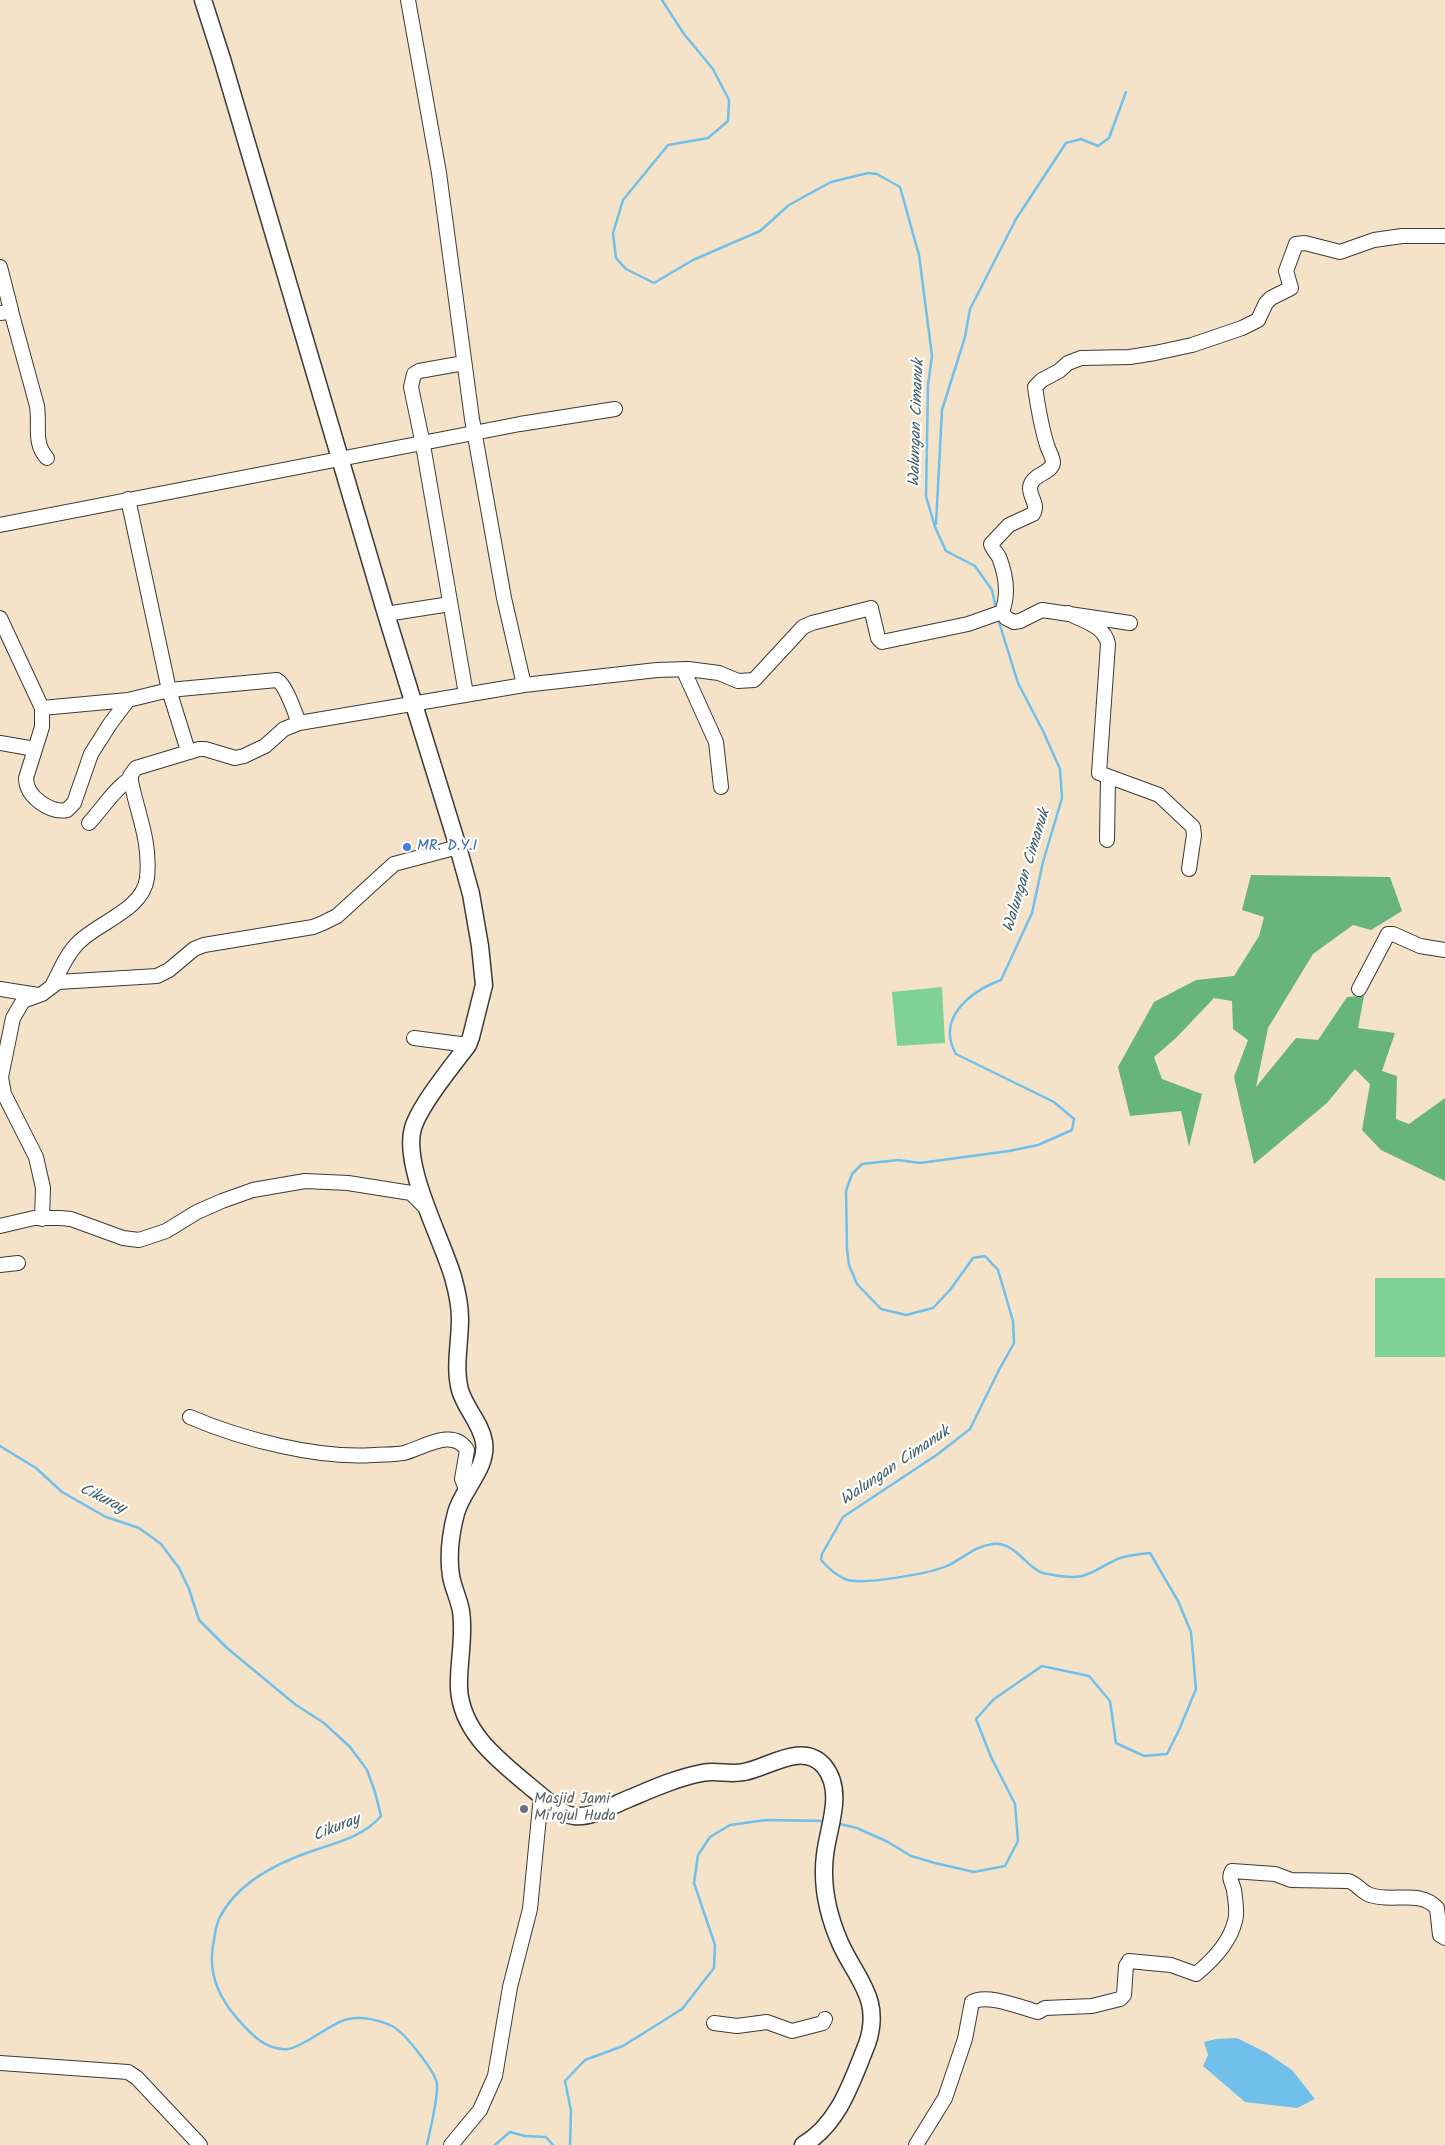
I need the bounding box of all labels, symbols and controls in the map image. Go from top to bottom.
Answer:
water label: Walungan Cimanuk [906,359,930,487]
water label: Walungan Cimanuk [1000,807,1056,935]
place label: MR. D.Y.I [417,838,477,856]
marker: MR. D.Y.I [401,841,413,853]
water label: Walungan Cimanuk [838,1423,954,1511]
water label: Cikuray [76,1481,128,1519]
place label: Masjid Jami Mi'rojul Huda [534,1791,616,1826]
marker: Masjid Jami Mi'rojul Huda [518,1803,530,1815]
water label: Cikuray [311,1811,363,1847]

